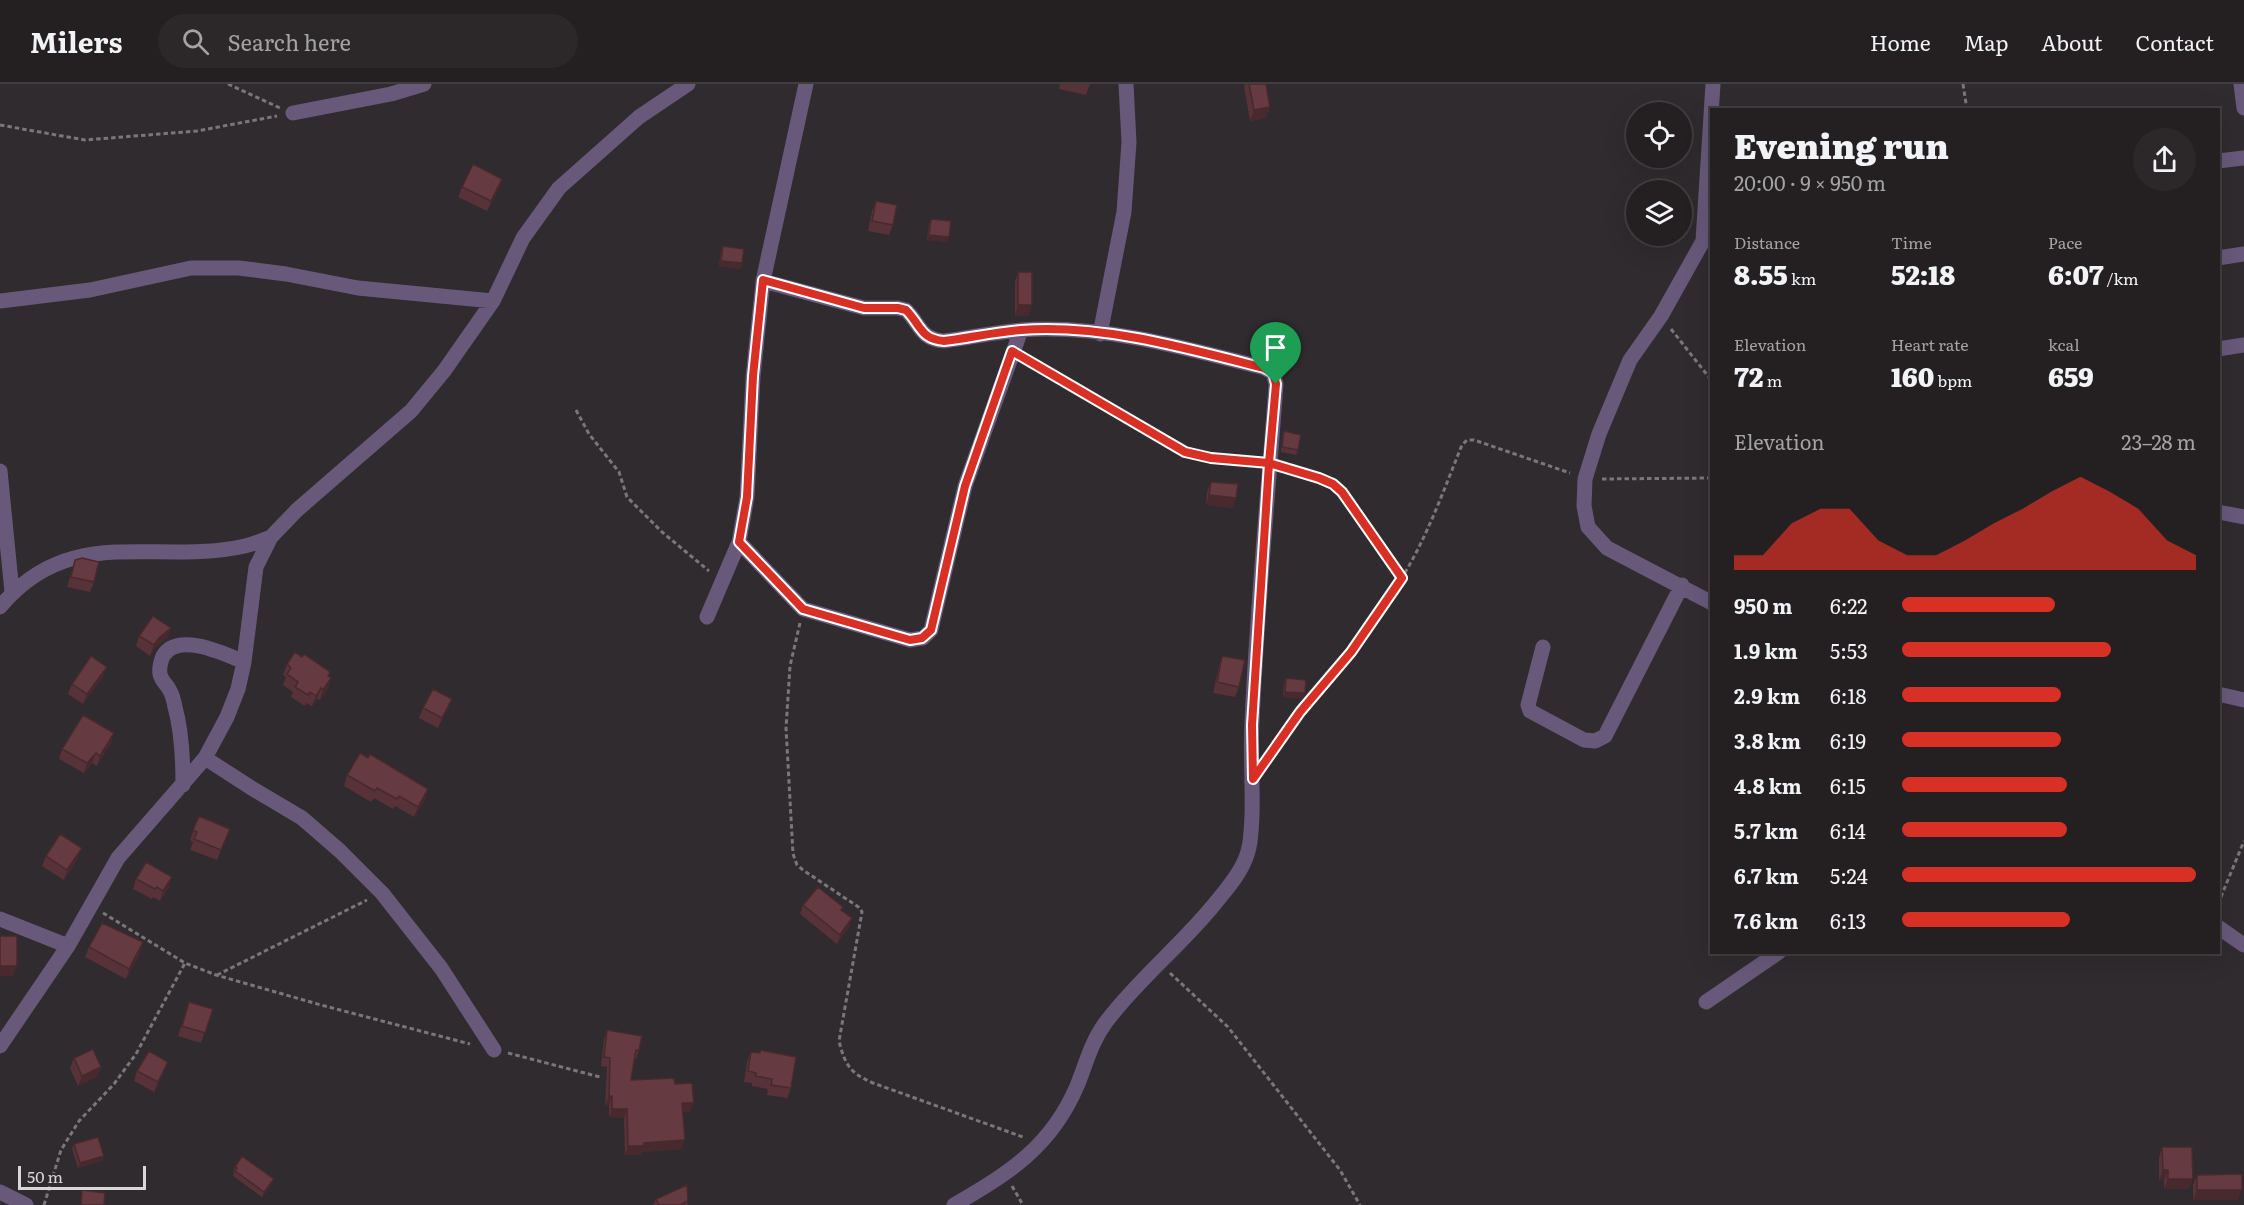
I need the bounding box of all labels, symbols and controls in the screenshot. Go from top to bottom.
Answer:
search box [158,14,578,68]
text: Milers [30,20,122,62]
icon: search [179,25,212,58]
text: Search here [227,25,351,58]
text: Home [1870,26,1931,57]
text: Map [1964,26,2008,57]
text: About [2041,26,2103,57]
text: Contact [2136,26,2214,57]
map controls [1626,102,1692,246]
button: locate [1626,102,1692,168]
text: Evening run [1734,120,1949,169]
button: share [2133,128,2196,191]
text: 20:00 · 9 × 950 m [1734,167,1886,197]
button: layers [1626,180,1692,246]
text: Distance [1734,230,1800,254]
text: Time [1891,230,1932,254]
text: Pace [2048,230,2082,254]
text: 8.55 [1734,254,1788,293]
text: 52:18 [1891,254,1955,293]
text: 6:07 [2048,254,2103,293]
text: km [1788,266,1816,290]
text: /km [2103,266,2139,290]
pin [1250,322,1301,384]
icon: arrive [1259,331,1292,364]
text: Elevation [1734,332,1806,356]
text: Heart rate [1891,332,1969,356]
text: kcal [2048,332,2080,356]
text: 72 [1734,356,1764,395]
text: 160 [1891,356,1934,395]
text: 659 [2048,356,2094,395]
text: m [1764,368,1782,392]
text: bpm [1934,368,1972,392]
text: Elevation [1734,426,1824,456]
text: 23–28 m [2121,426,2196,456]
text: 950 m [1734,590,1793,620]
text: 6:22 [1830,590,1867,620]
text: 1.9 km [1734,635,1798,665]
text: 5:53 [1830,635,1868,665]
text: 2.9 km [1734,680,1800,710]
text: 6:18 [1830,680,1867,710]
text: 3.8 km [1734,725,1801,755]
text: 6:19 [1830,725,1866,755]
text: 4.8 km [1734,770,1802,800]
text: 6:15 [1830,770,1866,800]
text: 5.7 km [1734,815,1798,845]
text: 6:14 [1830,815,1866,845]
text: 6.7 km [1734,860,1799,890]
text: 5:24 [1830,860,1868,890]
text: 7.6 km [1734,905,1798,935]
text: 6:13 [1830,905,1866,935]
scale bar [18,1163,146,1190]
text: 50 m [27,1164,63,1188]

